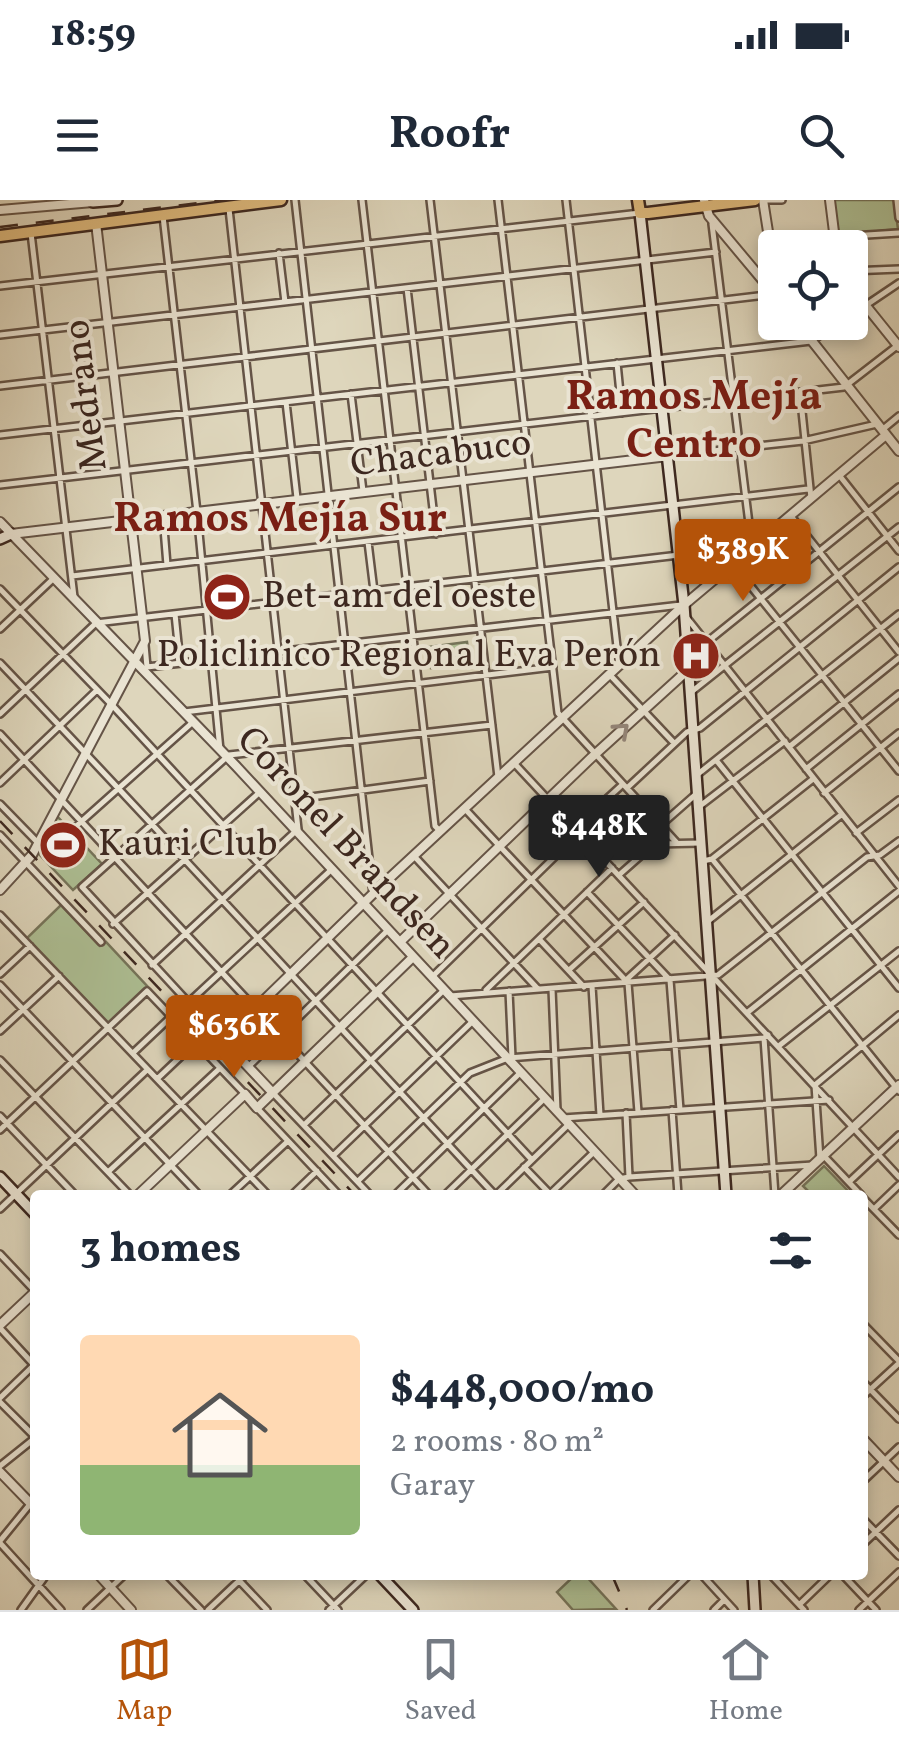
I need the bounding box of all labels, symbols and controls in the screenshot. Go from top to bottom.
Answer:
text: 18:59 [50,9,136,62]
text: Roofr [389,104,510,167]
icon: menu [50,108,105,163]
icon: search [794,108,849,163]
map controls [758,230,868,340]
button: locate [758,230,868,340]
street label: Medrano [51,316,123,474]
district label: Ramos Mejía Centro [566,369,822,476]
street label: Chacabuco [348,418,534,492]
district label: Ramos Mejía Sur [113,491,447,550]
pin: $389K [673,519,813,604]
text: $389K [697,529,789,573]
sports icon: Bet-am del oeste [201,571,253,623]
place label: Bet-am del oeste [262,571,536,624]
place label: Policlinico Regional Eva Perón [157,630,661,683]
hospital icon: Policlinico Regional Eva Perón [670,630,722,682]
street label: Coronel Brandsen [223,716,467,972]
one-way arrow [610,724,629,742]
pin: $448K [529,795,669,880]
text: $448K [551,805,647,849]
sports icon: Kauri Club [37,819,89,871]
place label: Kauri Club [98,819,277,872]
pin: $636K [164,995,304,1080]
text: $636K [188,1005,280,1049]
text: 3 homes [80,1221,241,1280]
icon: filters [763,1223,818,1278]
text: $448,000/mo [390,1362,654,1421]
icon: home [160,1375,280,1495]
text: 2 rooms · 80 m² [390,1421,604,1465]
text: Garay [390,1465,475,1509]
tab: Map [116,1632,172,1731]
tab: Saved [404,1632,477,1731]
tab: Home [709,1632,783,1731]

